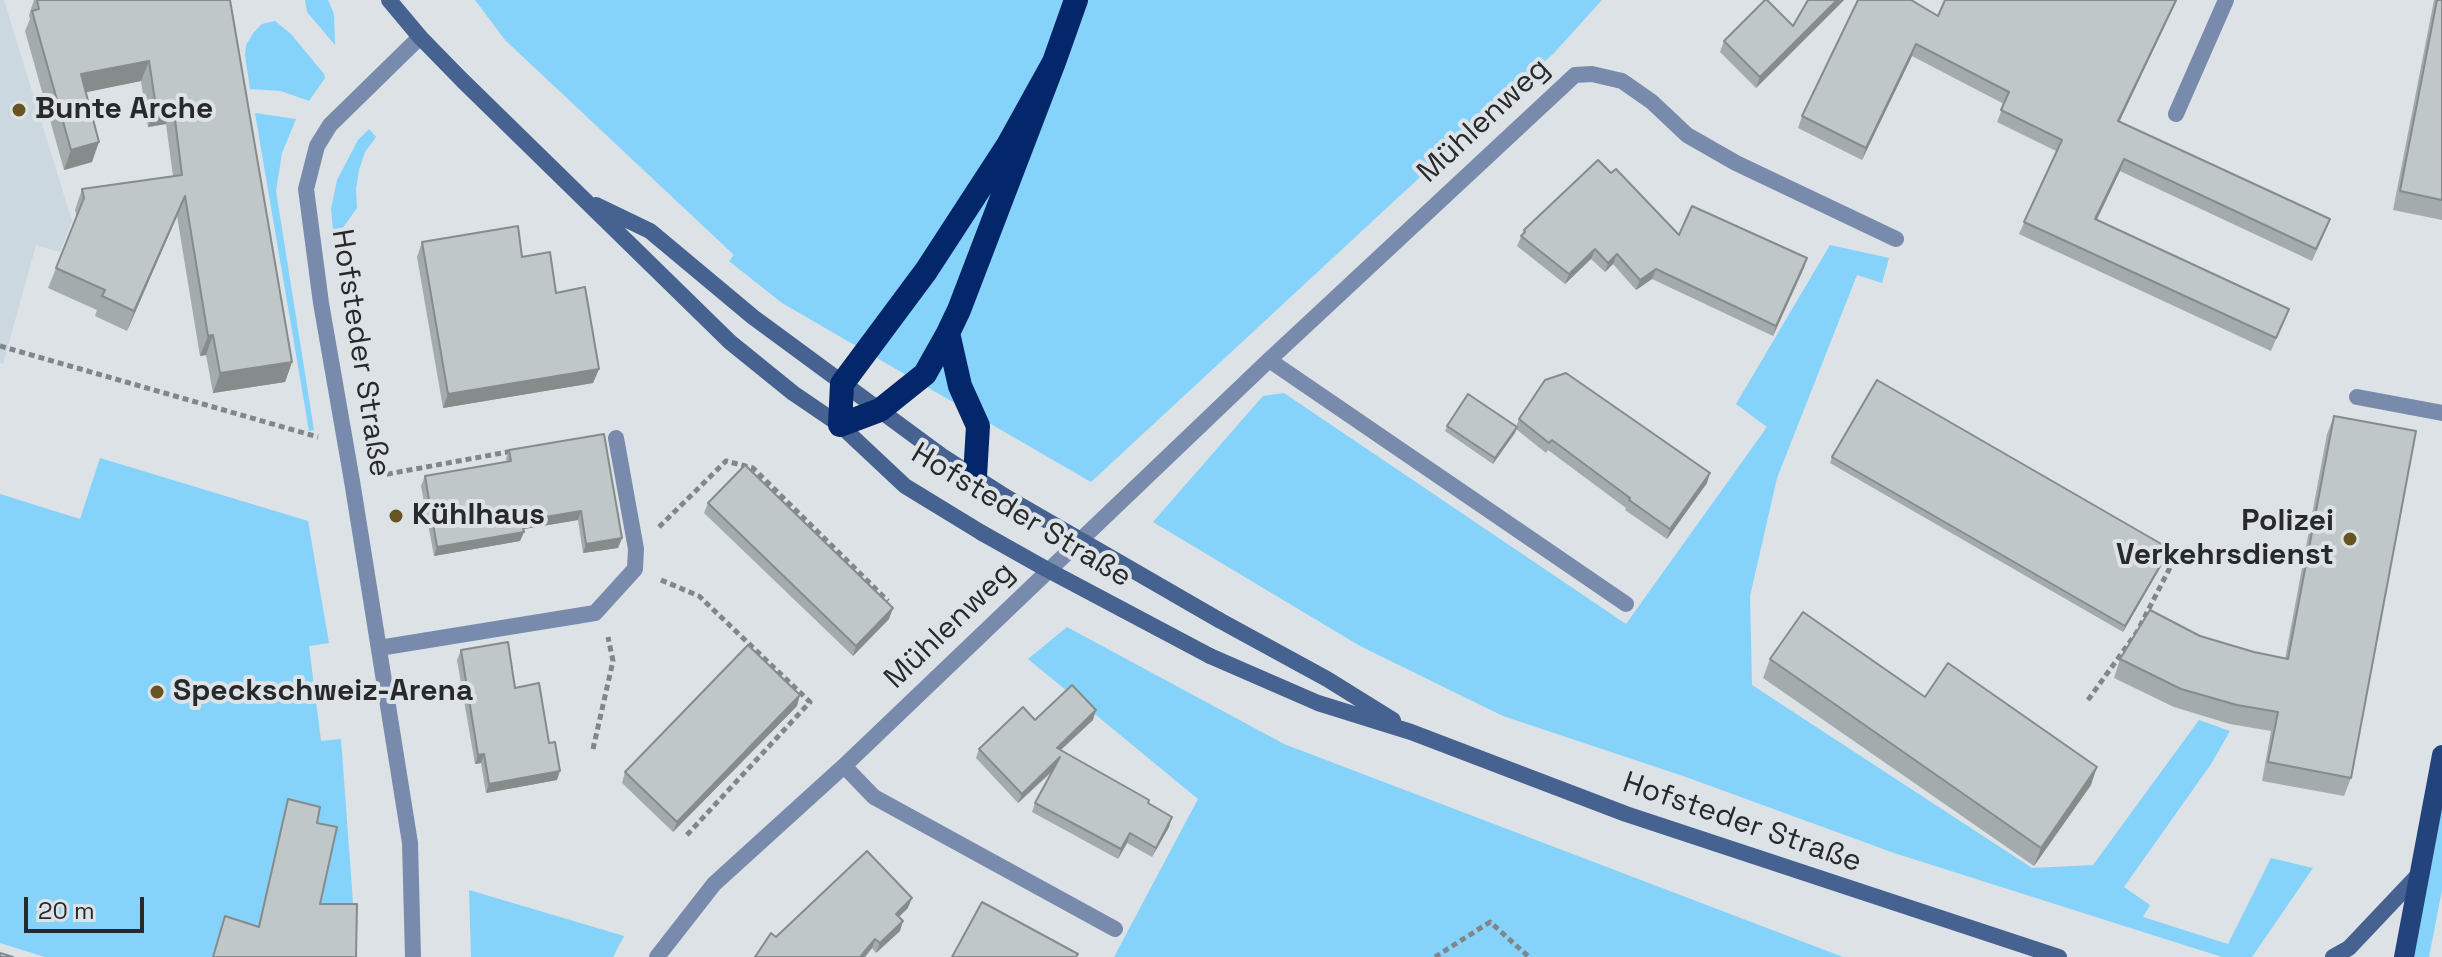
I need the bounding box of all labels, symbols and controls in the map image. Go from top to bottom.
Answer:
street label: Mühlenweg [1411,51,1557,191]
place label: Bunte Arche [35,92,213,128]
marker: Bunte Arche [10,101,28,119]
street label: Hofsteder Straße [323,227,397,479]
street label: Hofsteder Straße [905,436,1137,596]
place label: Kühlhaus [412,498,545,534]
place label: Polizei Verkehrsdienst [2116,504,2334,574]
marker: Kühlhaus [387,507,405,525]
marker: Polizei Verkehrsdienst [2341,530,2359,548]
street label: Mühlenweg [878,555,1022,697]
place label: Speckschweiz-Arena [173,674,473,710]
marker: Speckschweiz-Arena [148,683,166,701]
street label: Hofsteder Straße [1618,765,1866,881]
scale bar [28,881,148,931]
text: 20 m [38,895,95,926]

